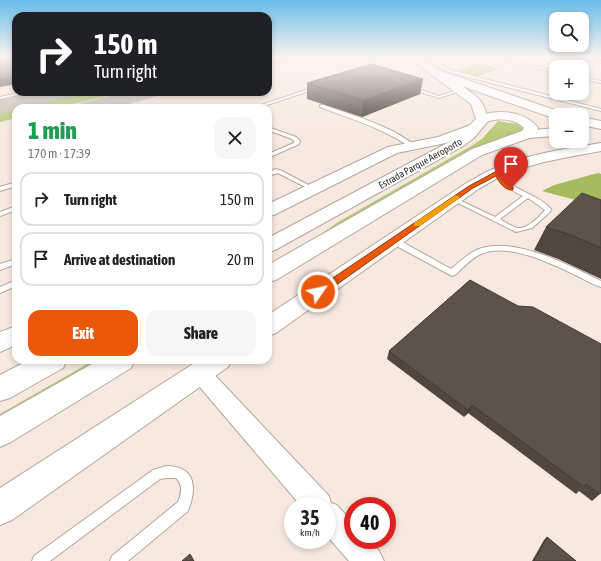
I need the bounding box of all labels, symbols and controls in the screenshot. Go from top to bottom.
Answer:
map controls [549,12,589,148]
button: search [549,12,589,52]
icon: right [28,28,80,80]
text: 150 m [94,28,157,60]
button: + [549,60,589,100]
text: Turn right [94,61,157,82]
button: − [549,108,589,148]
text: 1 min [28,117,77,144]
button: close [214,117,256,159]
street label: Estrada Parque Aeroporto [377,136,464,191]
text: 170 m · 17:39 [28,146,91,161]
pin [494,147,528,188]
icon: arrive [500,153,522,175]
icon: right [30,188,52,210]
text: Turn right [64,191,117,208]
text: 150 m [220,191,254,208]
icon: arrive [30,248,52,270]
text: Arrive at destination [64,251,175,268]
text: 20 m [227,251,254,268]
position arrow [297,271,339,313]
button: Exit [28,310,138,356]
button: Share [146,310,256,356]
speed limit sign: 40 [344,497,396,549]
text: 35 [301,506,319,529]
text: km/h [300,527,320,538]

